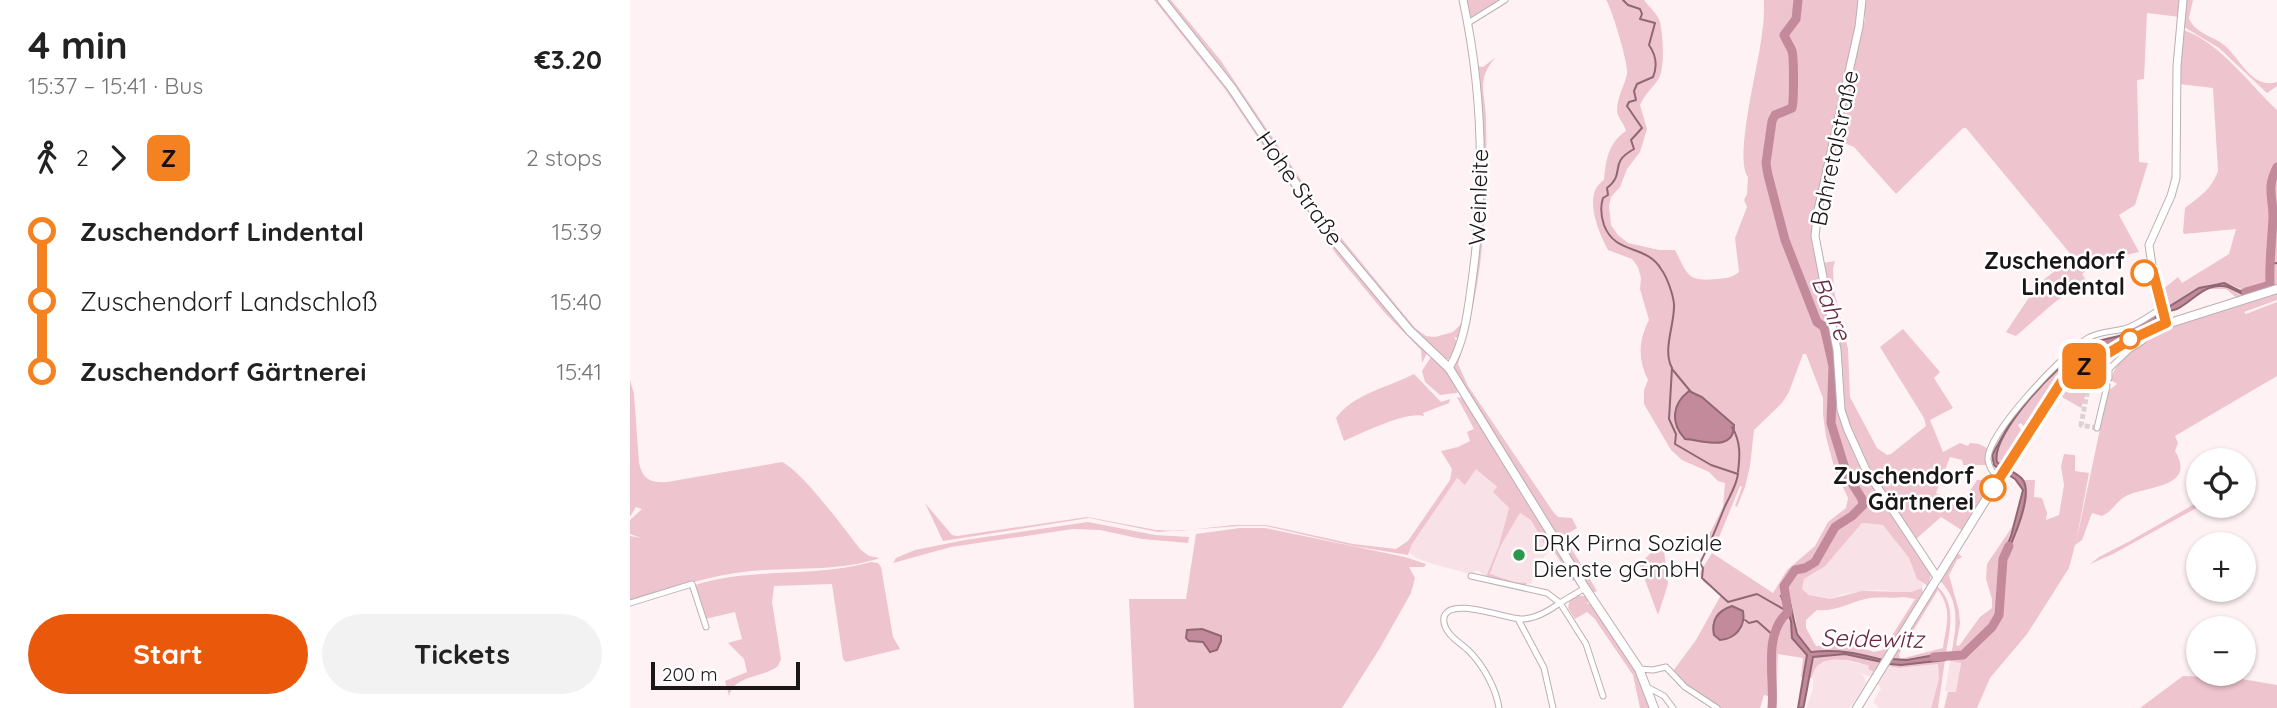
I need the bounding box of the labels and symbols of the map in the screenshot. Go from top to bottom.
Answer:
street label: Bahretalstraße [1803,68,1865,228]
street label: Hohe Straße [1250,125,1350,251]
street label: Weinleite [1462,148,1494,246]
place label: Zuschendorf Lindental [1984,246,2125,301]
marker: Zuschendorf Lindental [2131,260,2157,286]
water label: Bahre [1806,272,1859,346]
unlabelled marker [2120,329,2140,349]
line badge: Z [2061,343,2107,389]
place label: Zuschendorf Gärtnerei [1833,461,1974,516]
marker: Zuschendorf Gärtnerei [1980,475,2006,501]
place label: DRK Pirna Soziale Dienste gGmbH [1533,528,1722,583]
marker: DRK Pirna Soziale Dienste gGmbH [1511,547,1527,563]
water label: Seidewitz [1820,622,1926,654]
scale bar [651,659,800,691]

